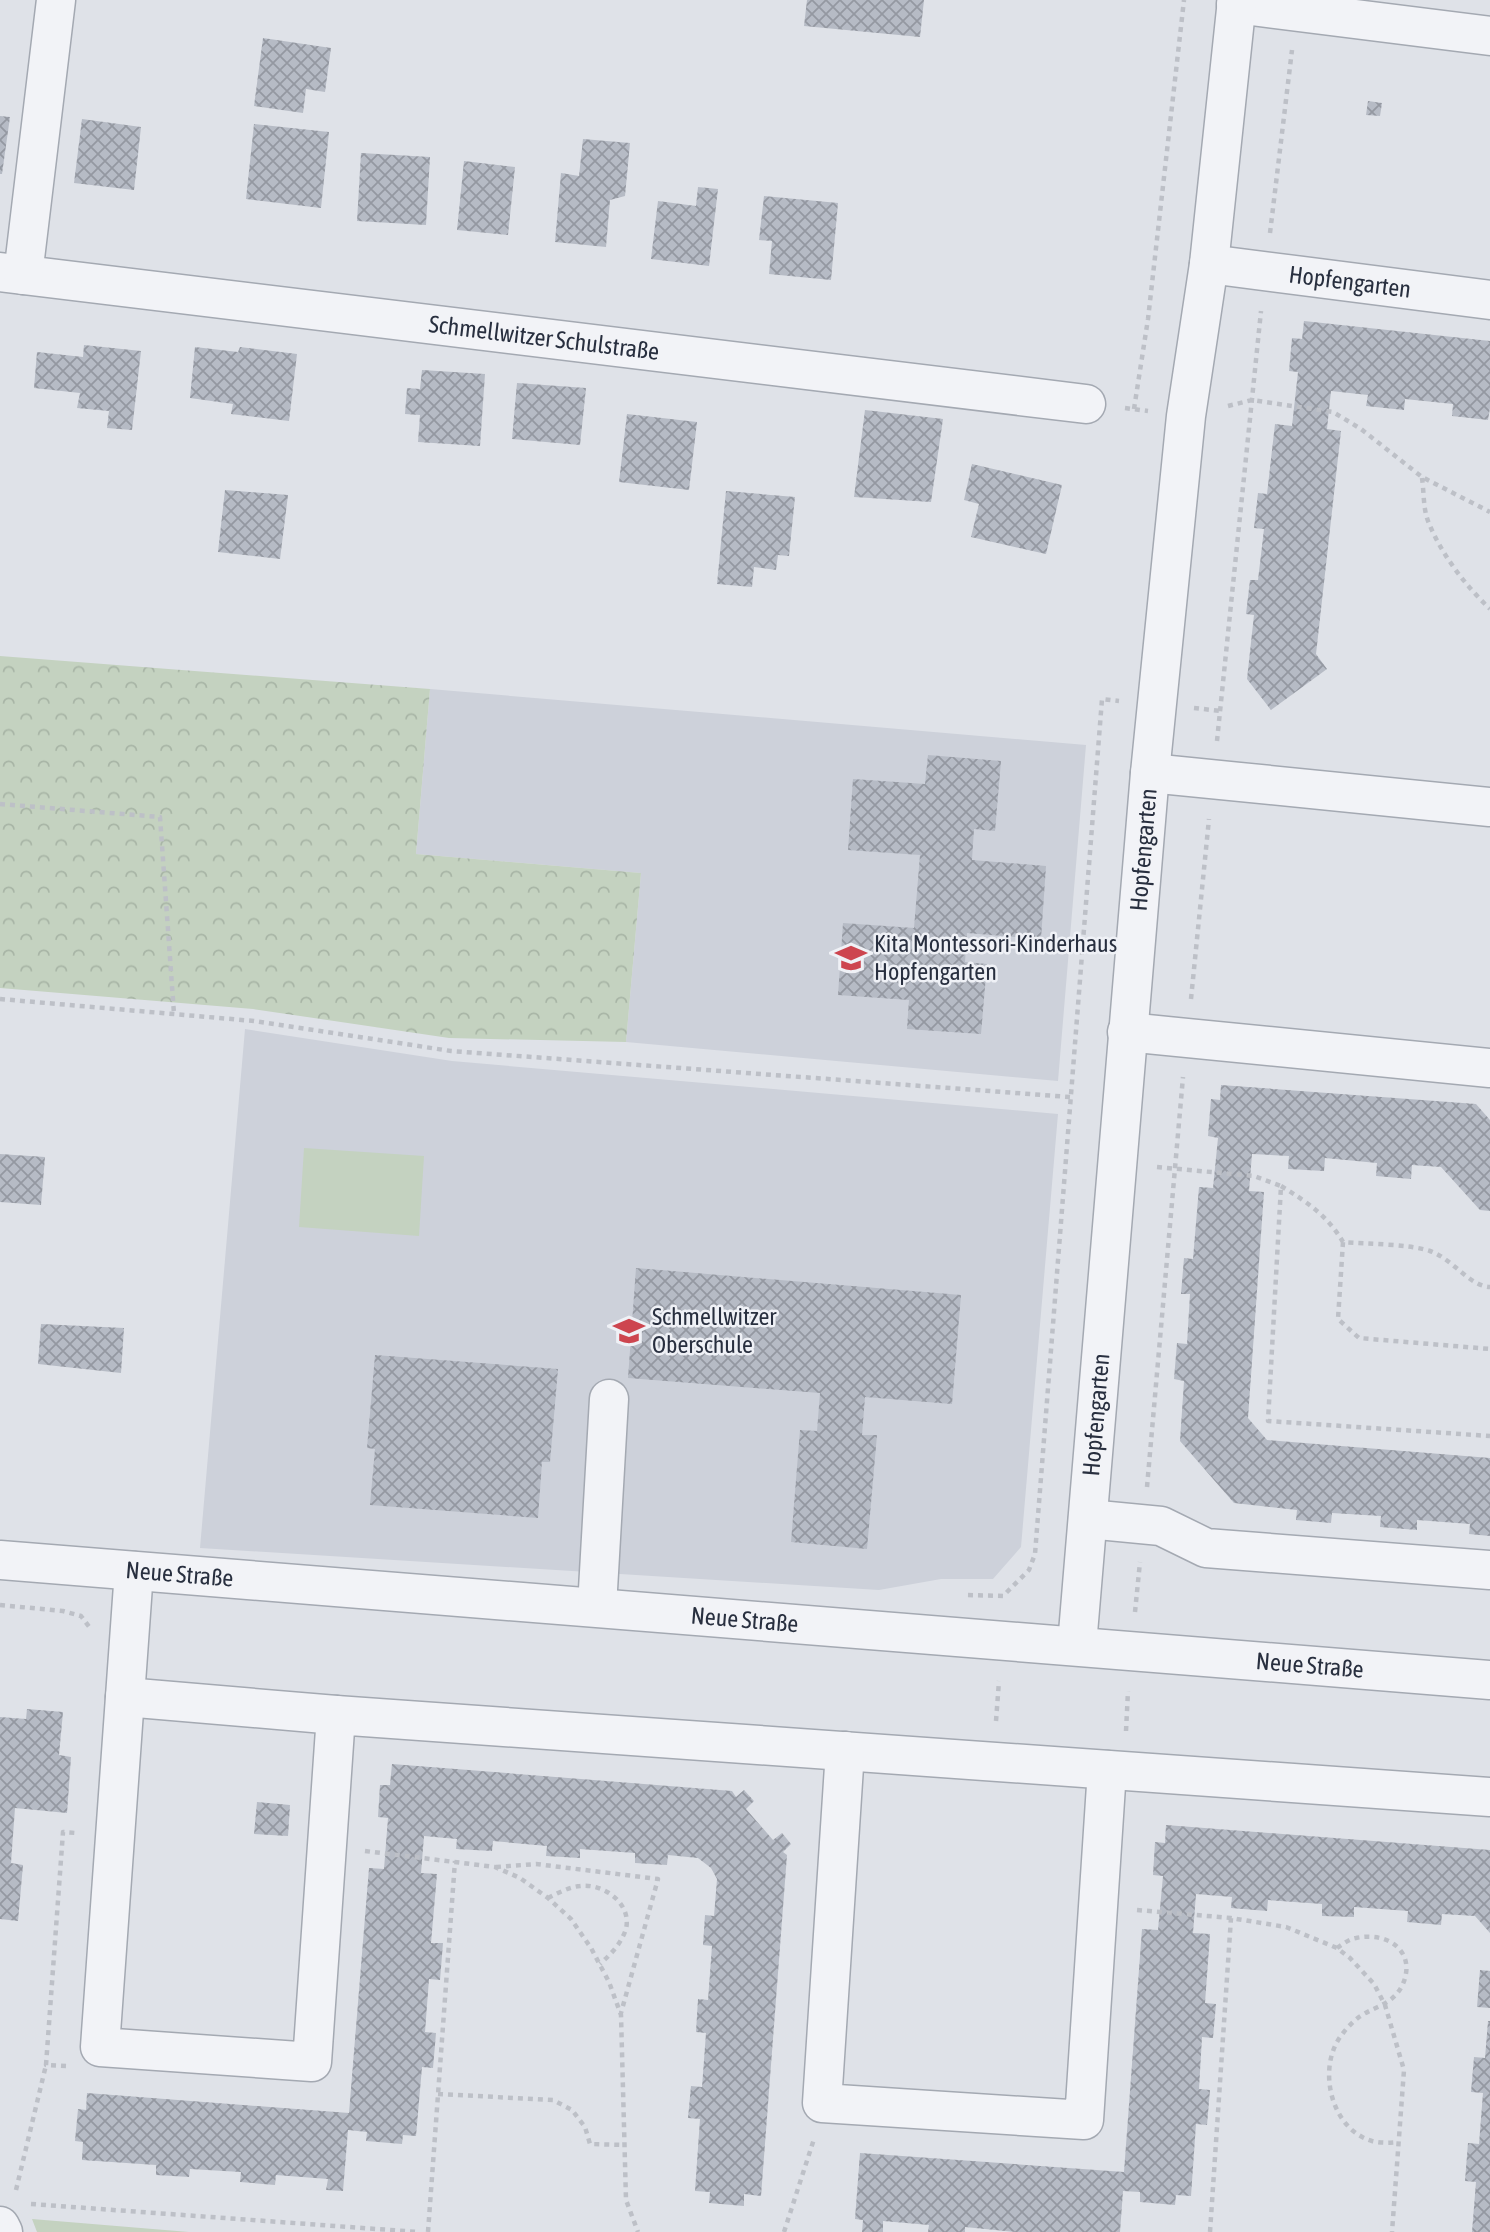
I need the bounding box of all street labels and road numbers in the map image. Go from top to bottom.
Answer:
street label: Hopfengarten [1287,260,1413,303]
street label: Schmellwitzer Schulstraße [427,310,661,365]
street label: Hopfengarten [1124,787,1162,912]
street label: Hopfengarten [1077,1352,1114,1477]
street label: Neue Straße [125,1556,234,1592]
street label: Neue Straße [690,1602,799,1637]
street label: Neue Straße [1255,1647,1365,1683]

